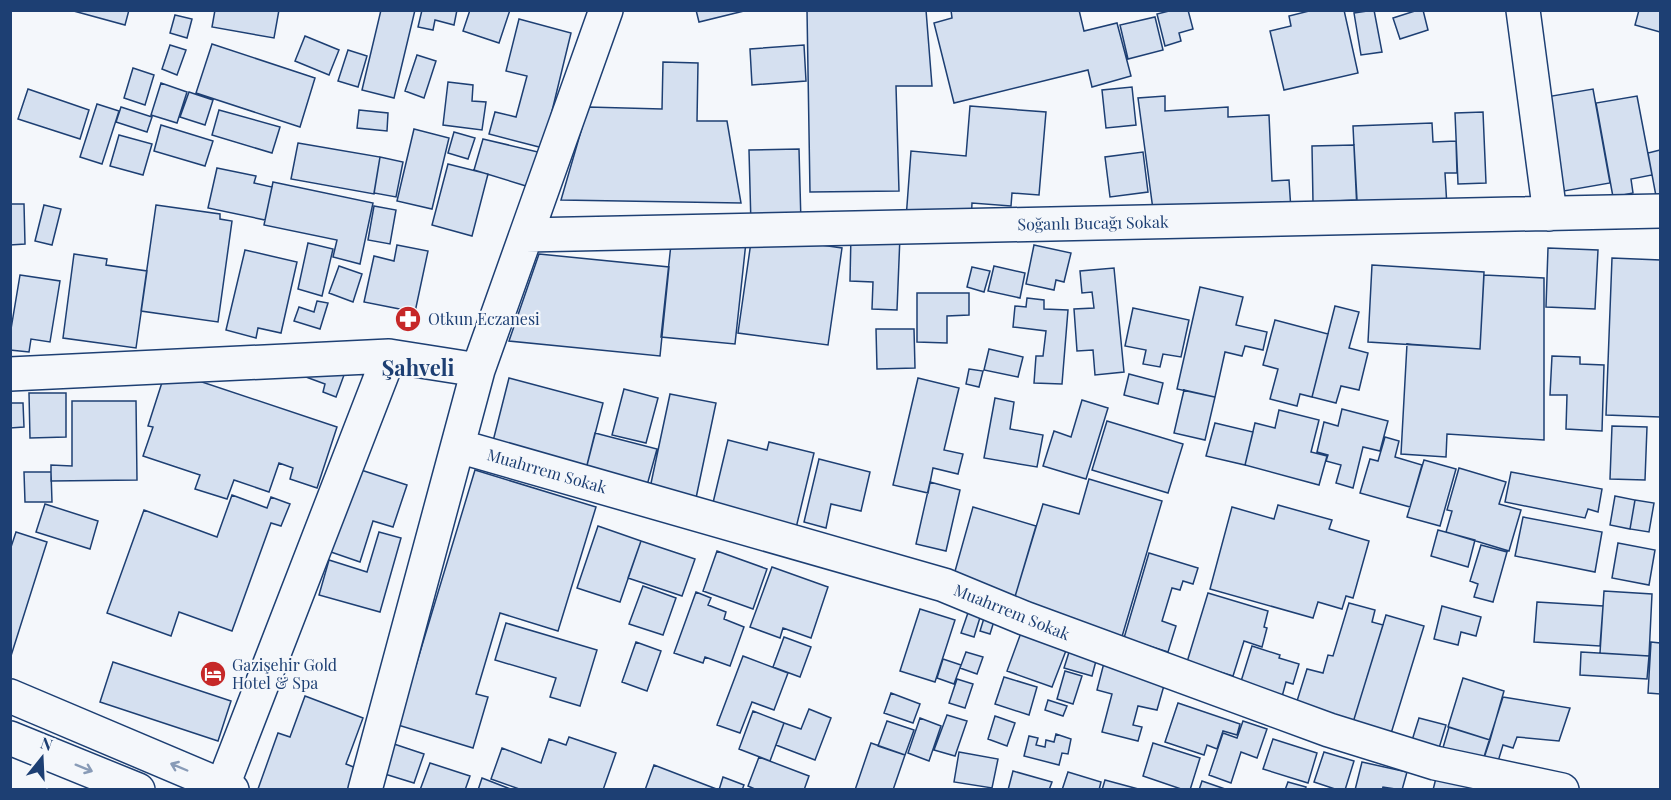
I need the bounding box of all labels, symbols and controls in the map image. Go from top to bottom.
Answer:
street label: Soğanlı Bucağı Sokak [1017,211,1169,234]
pharmacy icon: Otkun Eczanesi [393,304,423,334]
place label: Otkun Eczanesi [428,308,540,329]
district label: Şahveli [381,352,455,382]
street label: Muahrrem Sokak [485,443,609,498]
street label: Muahrrem Sokak [951,579,1073,644]
place label: Gazişehir Gold Hotel & Spa [232,654,337,693]
hotel icon: Gazişehir Gold Hotel & Spa [198,659,228,689]
north arrow [12,728,72,788]
text: N [38,731,56,755]
one-way arrow [170,760,188,772]
one-way arrow [74,763,93,774]

